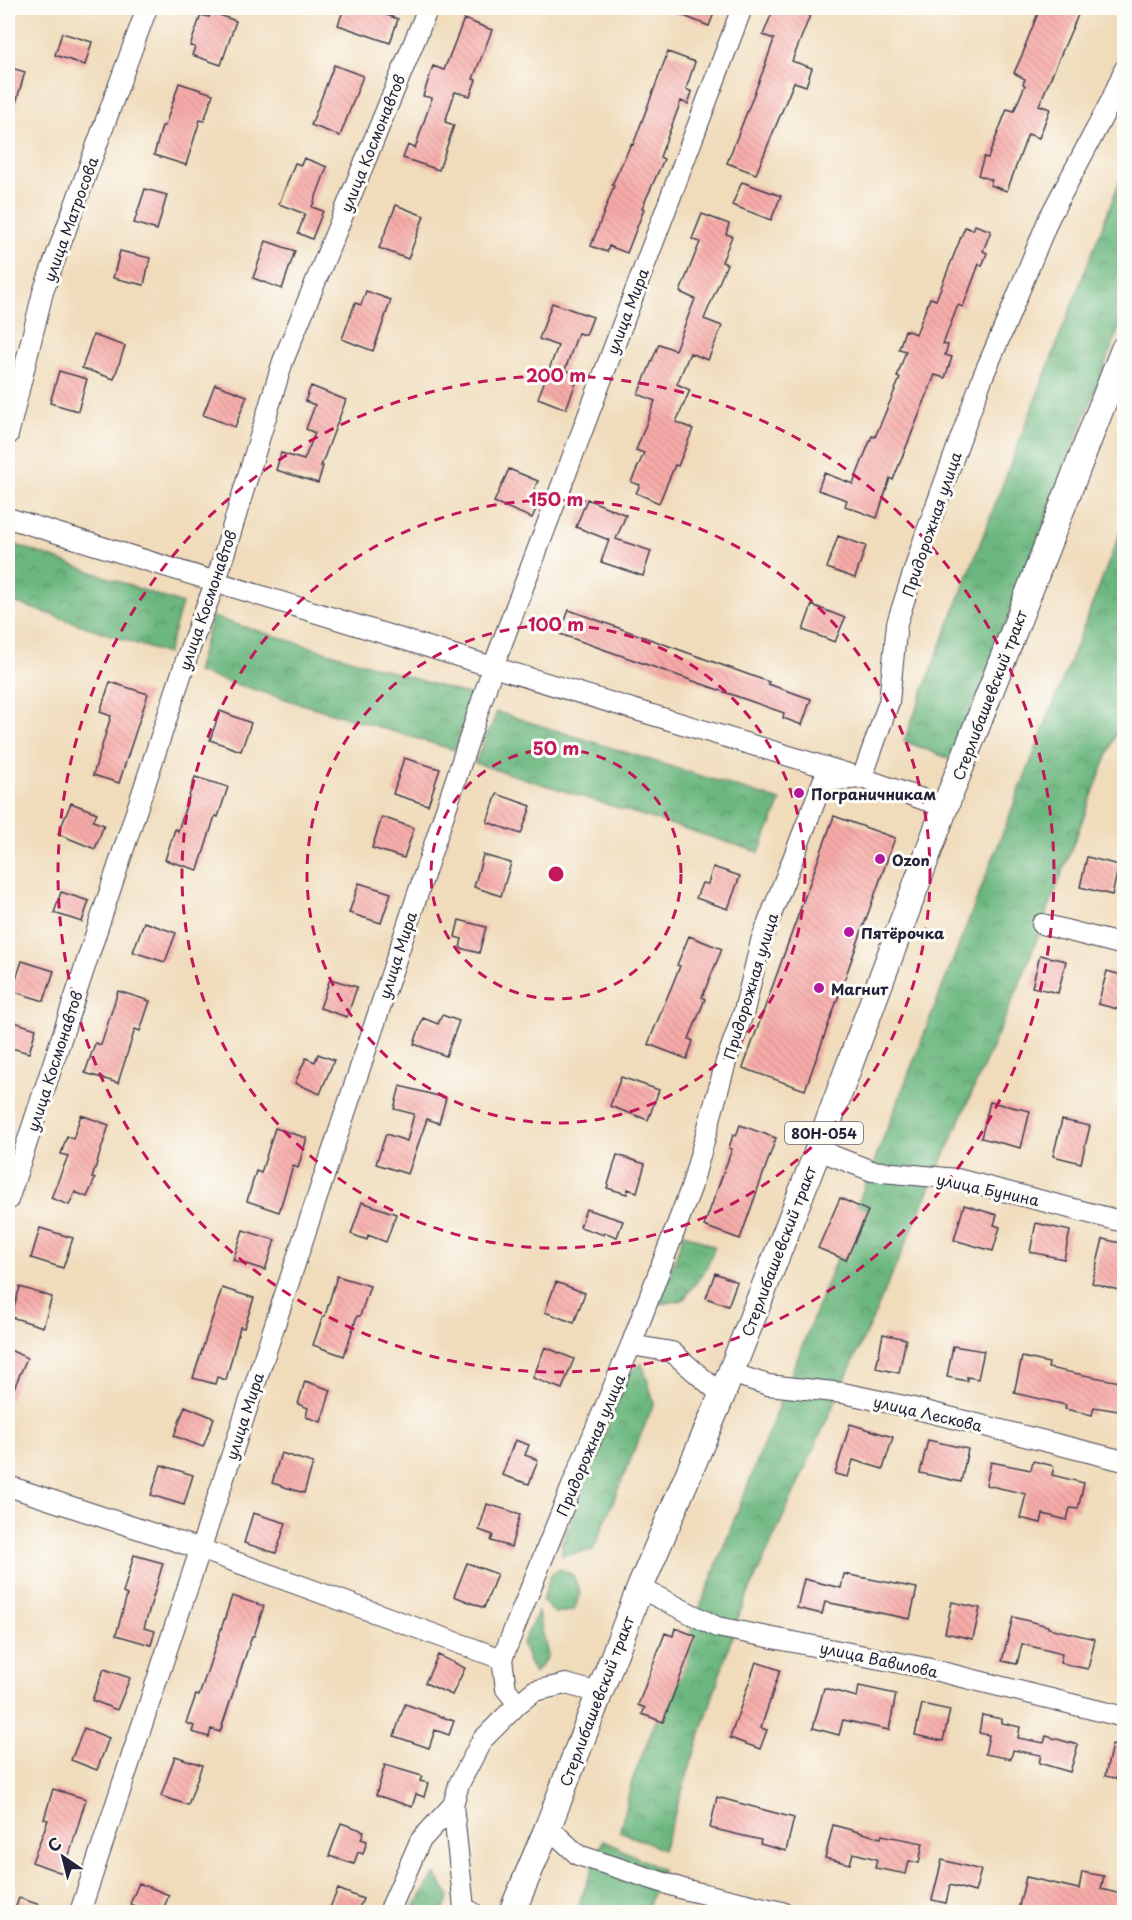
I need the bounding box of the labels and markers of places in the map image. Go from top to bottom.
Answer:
place label: Пограничникам [811,782,936,805]
marker: Пограничникам [792,786,806,800]
place label: Ozon [892,848,930,871]
marker: Ozon [873,852,887,866]
centre of rings [546,864,566,884]
place label: Пятёрочка [861,921,945,944]
marker: Пятёрочка [842,925,856,939]
place label: Магнит [831,977,889,1000]
marker: Магнит [812,981,826,995]

